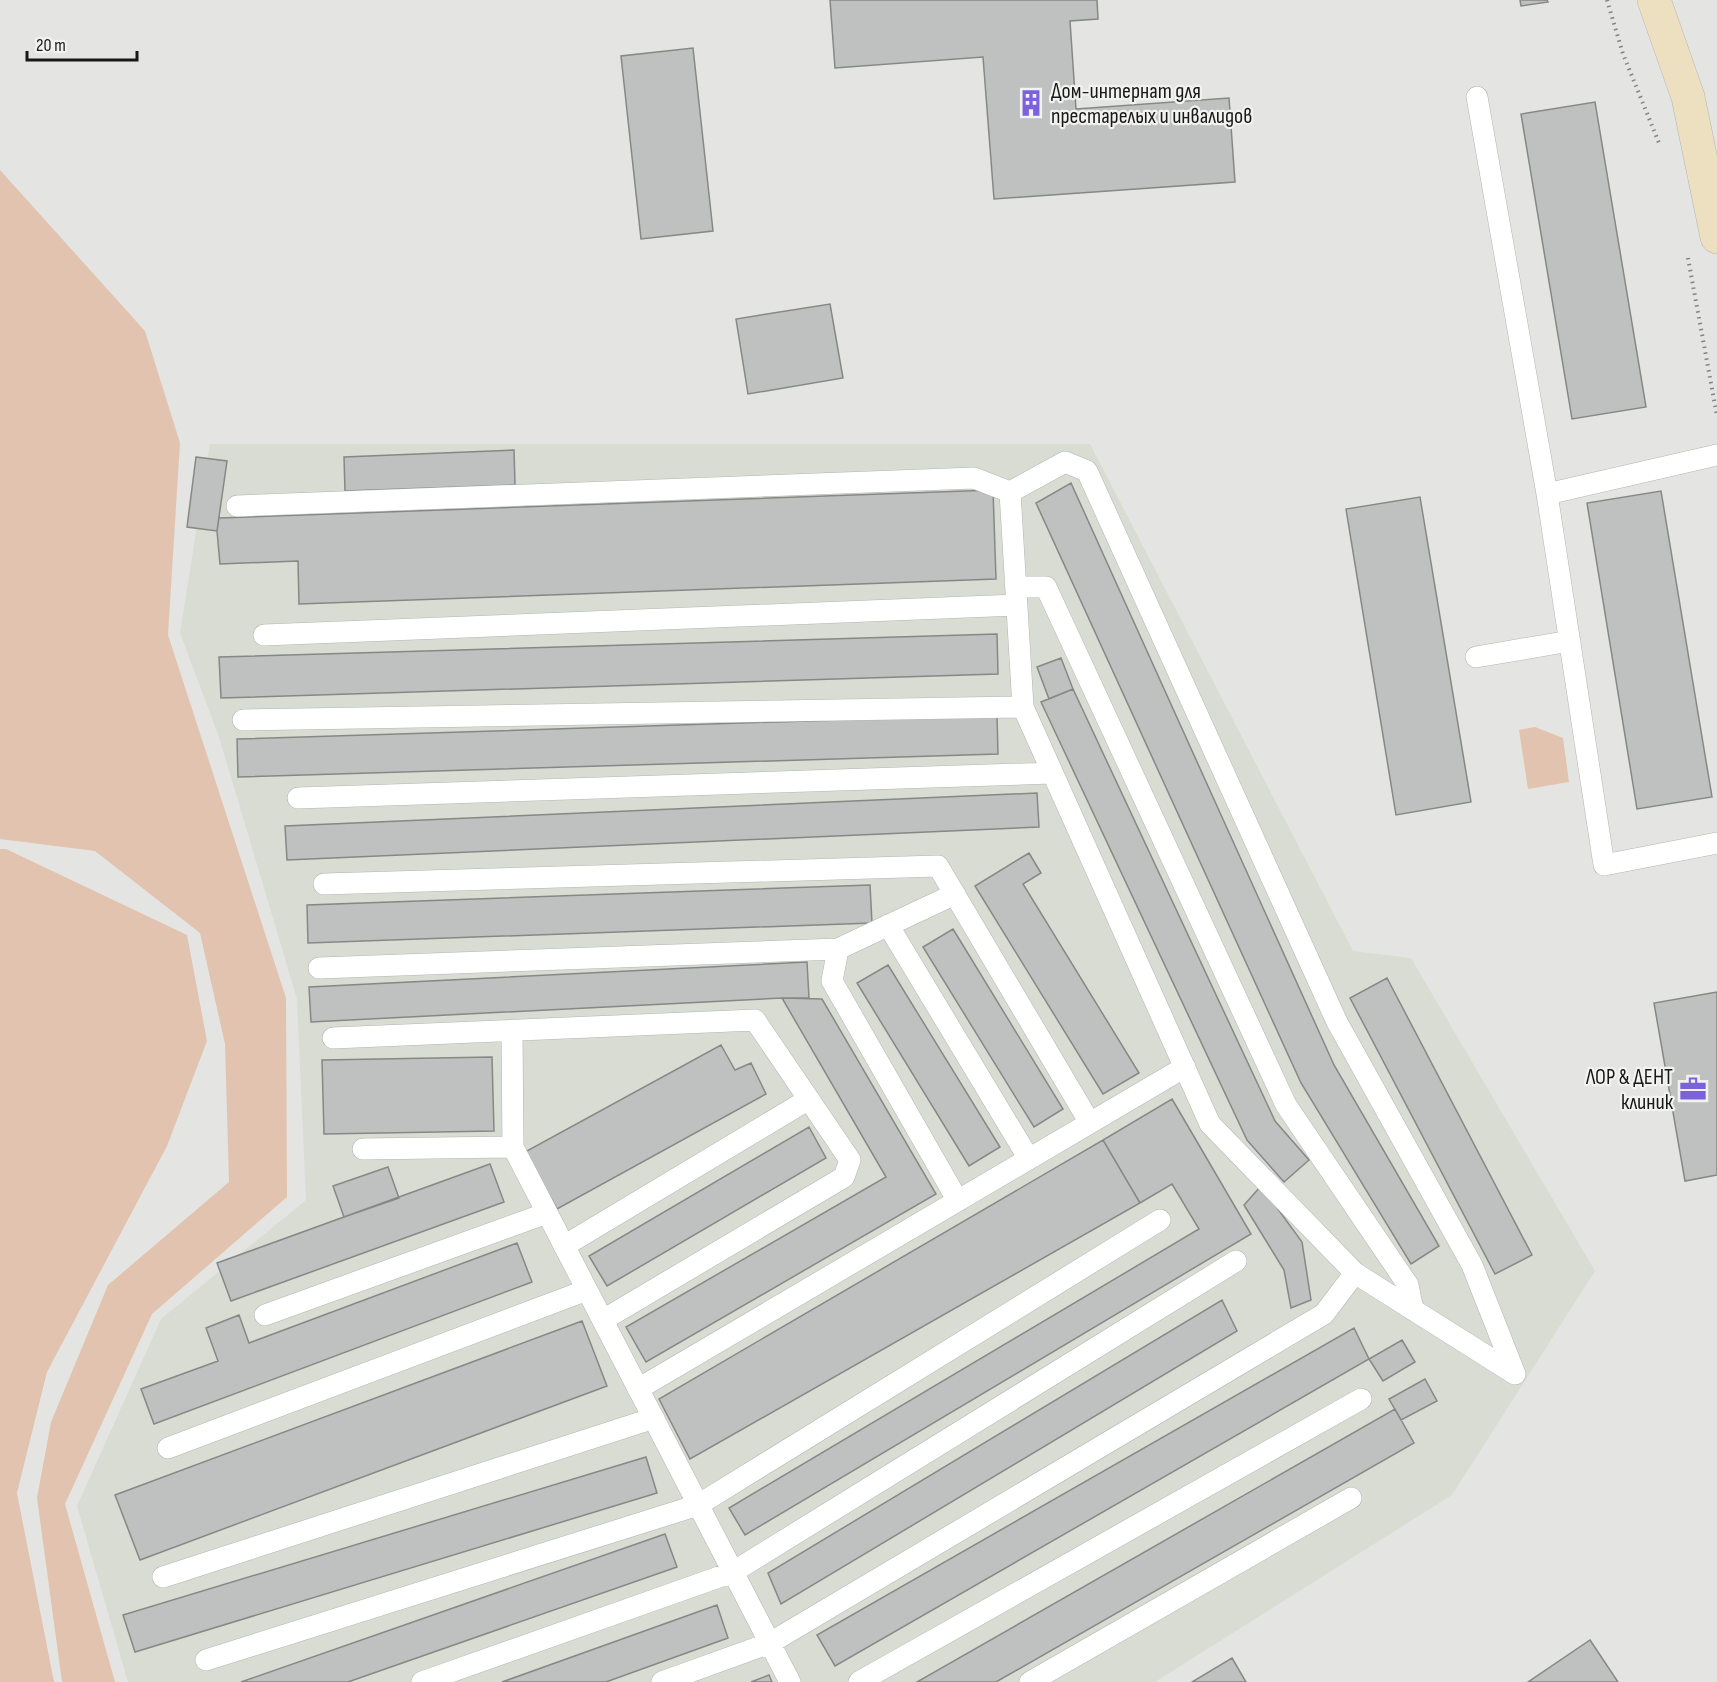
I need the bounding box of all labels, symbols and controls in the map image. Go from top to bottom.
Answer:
scale bar [27,24,136,62]
text: 20 m [36,35,66,56]
place label: Дом-интернат для престарелых и инвалидов [1051,78,1252,130]
building icon: Дом-интернат для престарелых и инвалидов [1016,88,1046,118]
place label: ЛОР & ДЕНТ клиник [1585,1064,1674,1116]
office icon: ЛОР & ДЕНТ клиник [1678,1074,1708,1104]

